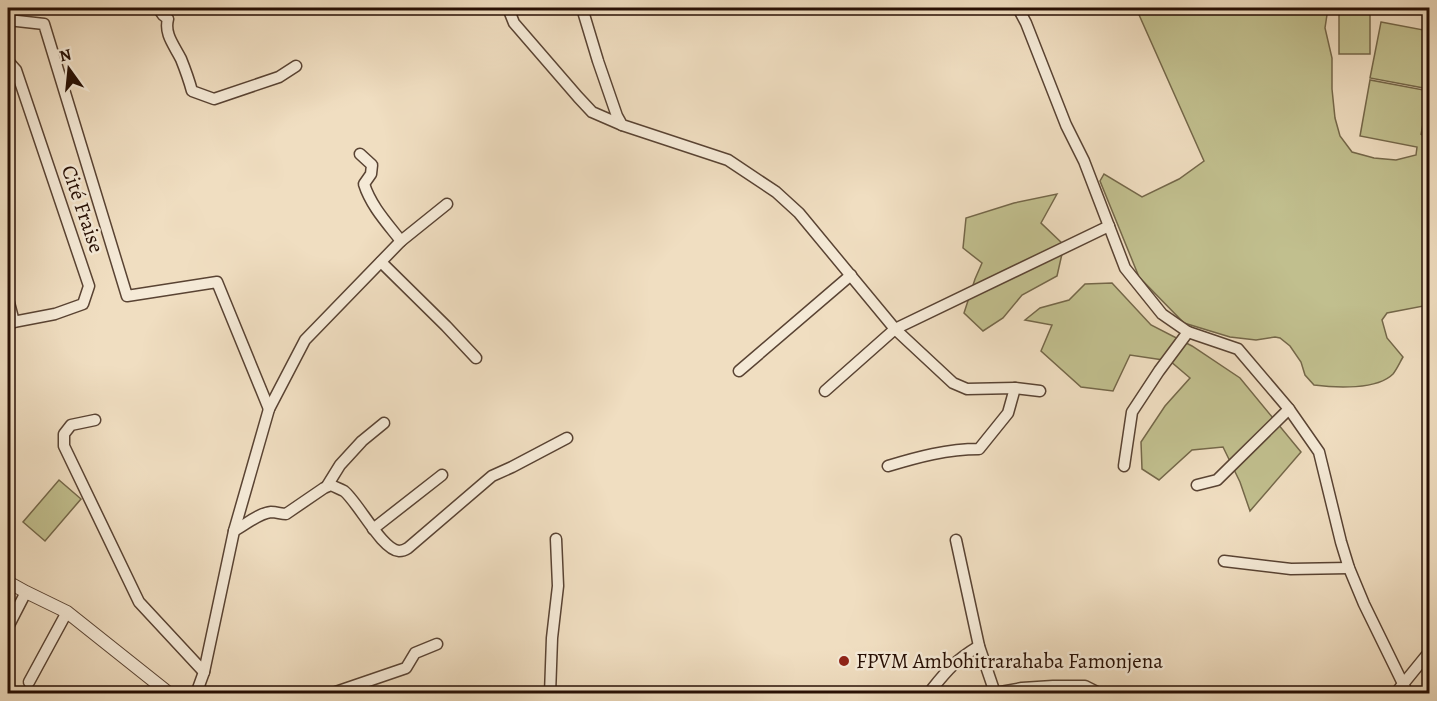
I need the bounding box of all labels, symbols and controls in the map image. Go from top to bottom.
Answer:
north arrow [39,39,99,99]
text: N [57,43,74,68]
street label: Cité Fraise [55,161,111,257]
place label: FPVM Ambohitrarahaba Famonjena [856,647,1163,675]
marker: FPVM Ambohitrarahaba Famonjena [837,654,851,668]

